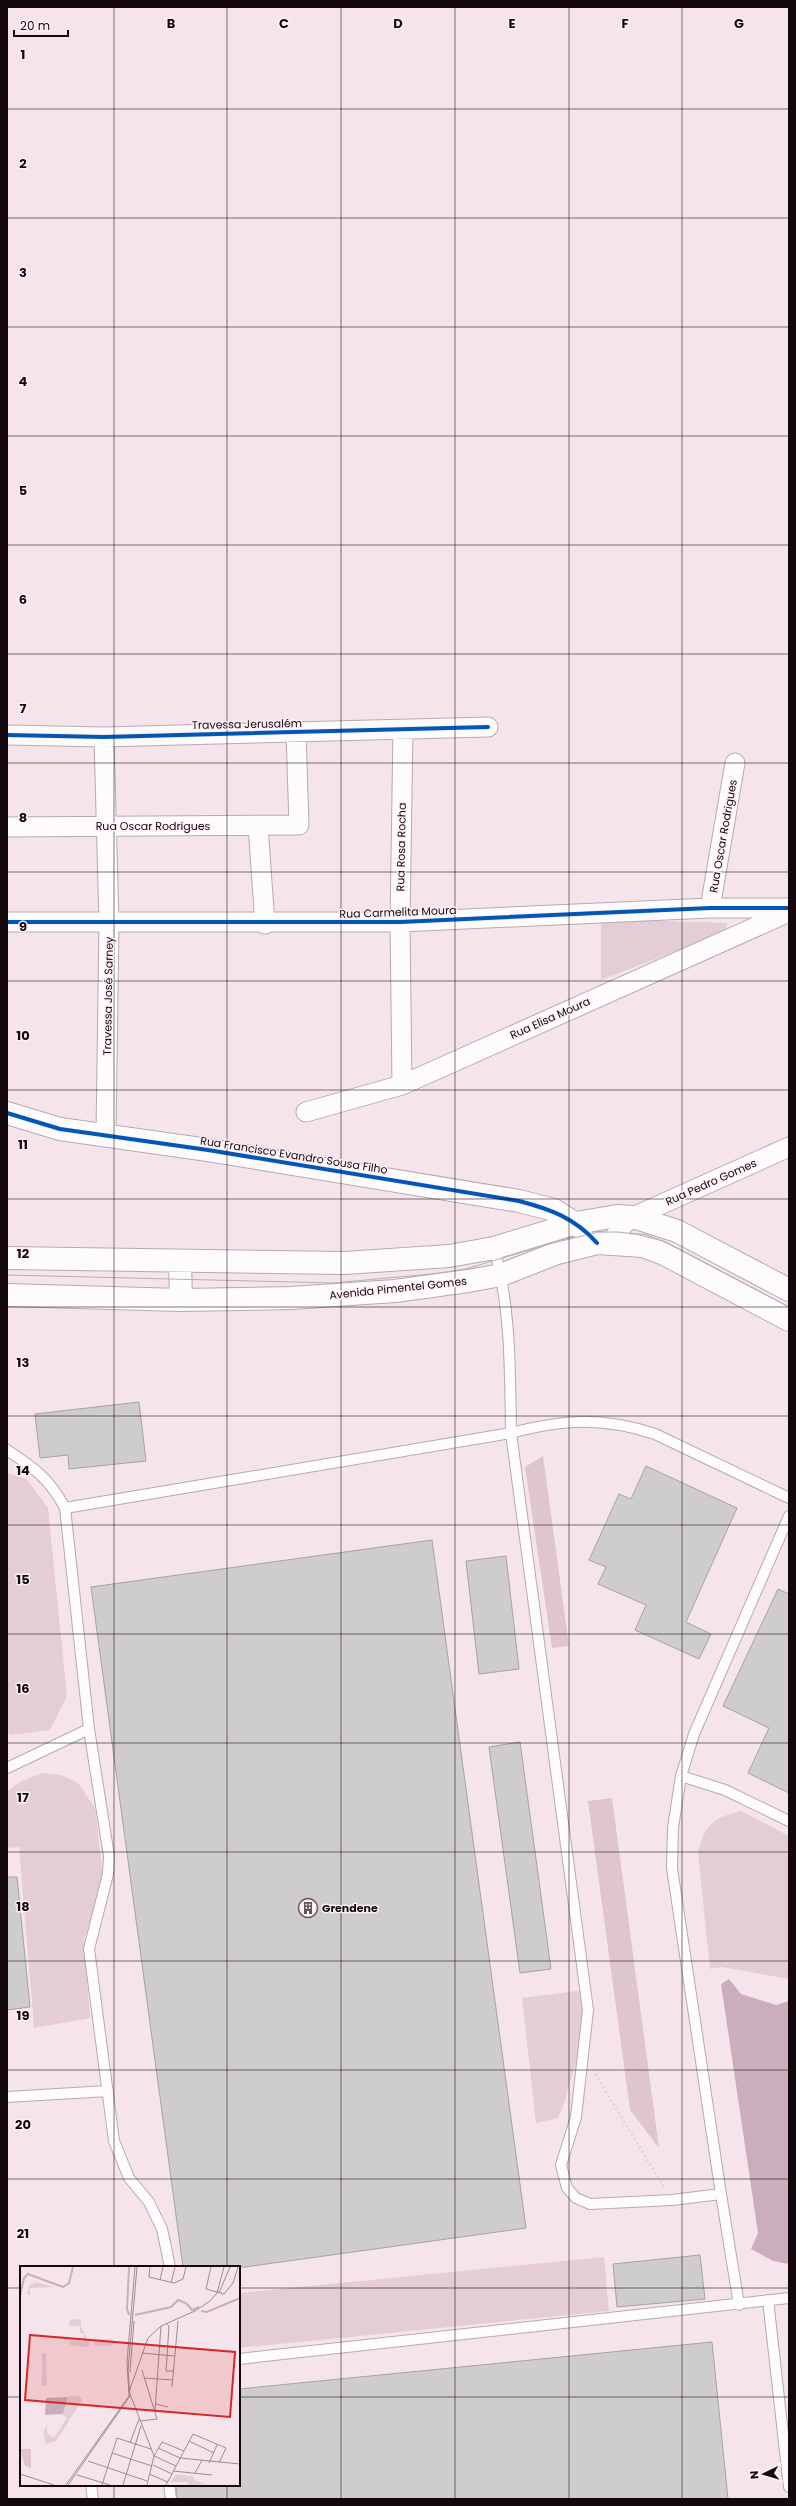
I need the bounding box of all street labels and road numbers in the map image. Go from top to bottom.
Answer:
street label: Travessa Jerusalém [192,715,302,733]
street label: Rua Oscar Rodrigues [705,778,741,894]
street label: Rua Rosa Rocha [392,802,410,892]
street label: Rua Oscar Rodrigues [96,818,211,834]
street label: Rua Carmelita Moura [339,902,457,922]
street label: Travessa José Sarney [99,936,117,1056]
street label: Rua Elisa Moura [507,993,593,1043]
street label: Rua Francisco Evandro Sousa Filho [199,1132,389,1178]
street label: Rua Pedro Gomes [663,1155,759,1209]
street label: Avenida Pimentel Gomes [328,1273,468,1303]

